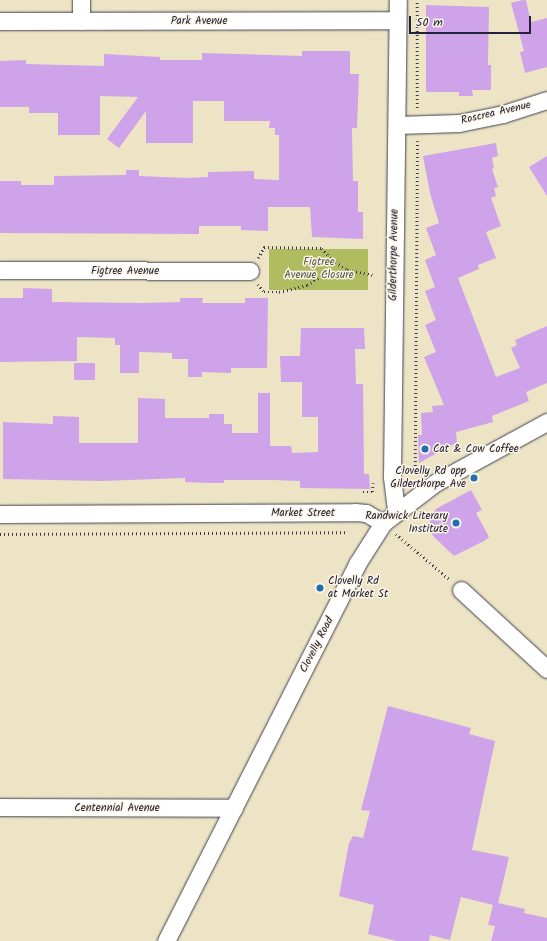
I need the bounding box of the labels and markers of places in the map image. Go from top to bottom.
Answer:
place label: Cat & Cow Coffee [433,442,519,456]
marker: Cat & Cow Coffee [420,444,430,454]
place label: Clovelly Rd opp Gilderthorpe Ave [390,465,466,491]
marker: Clovelly Rd opp Gilderthorpe Ave [469,473,479,483]
place label: Randwick Literary Institute [365,510,448,536]
marker: Randwick Literary Institute [451,518,461,528]
place label: Clovelly Rd at Market St [328,575,388,601]
marker: Clovelly Rd at Market St [315,583,325,593]

